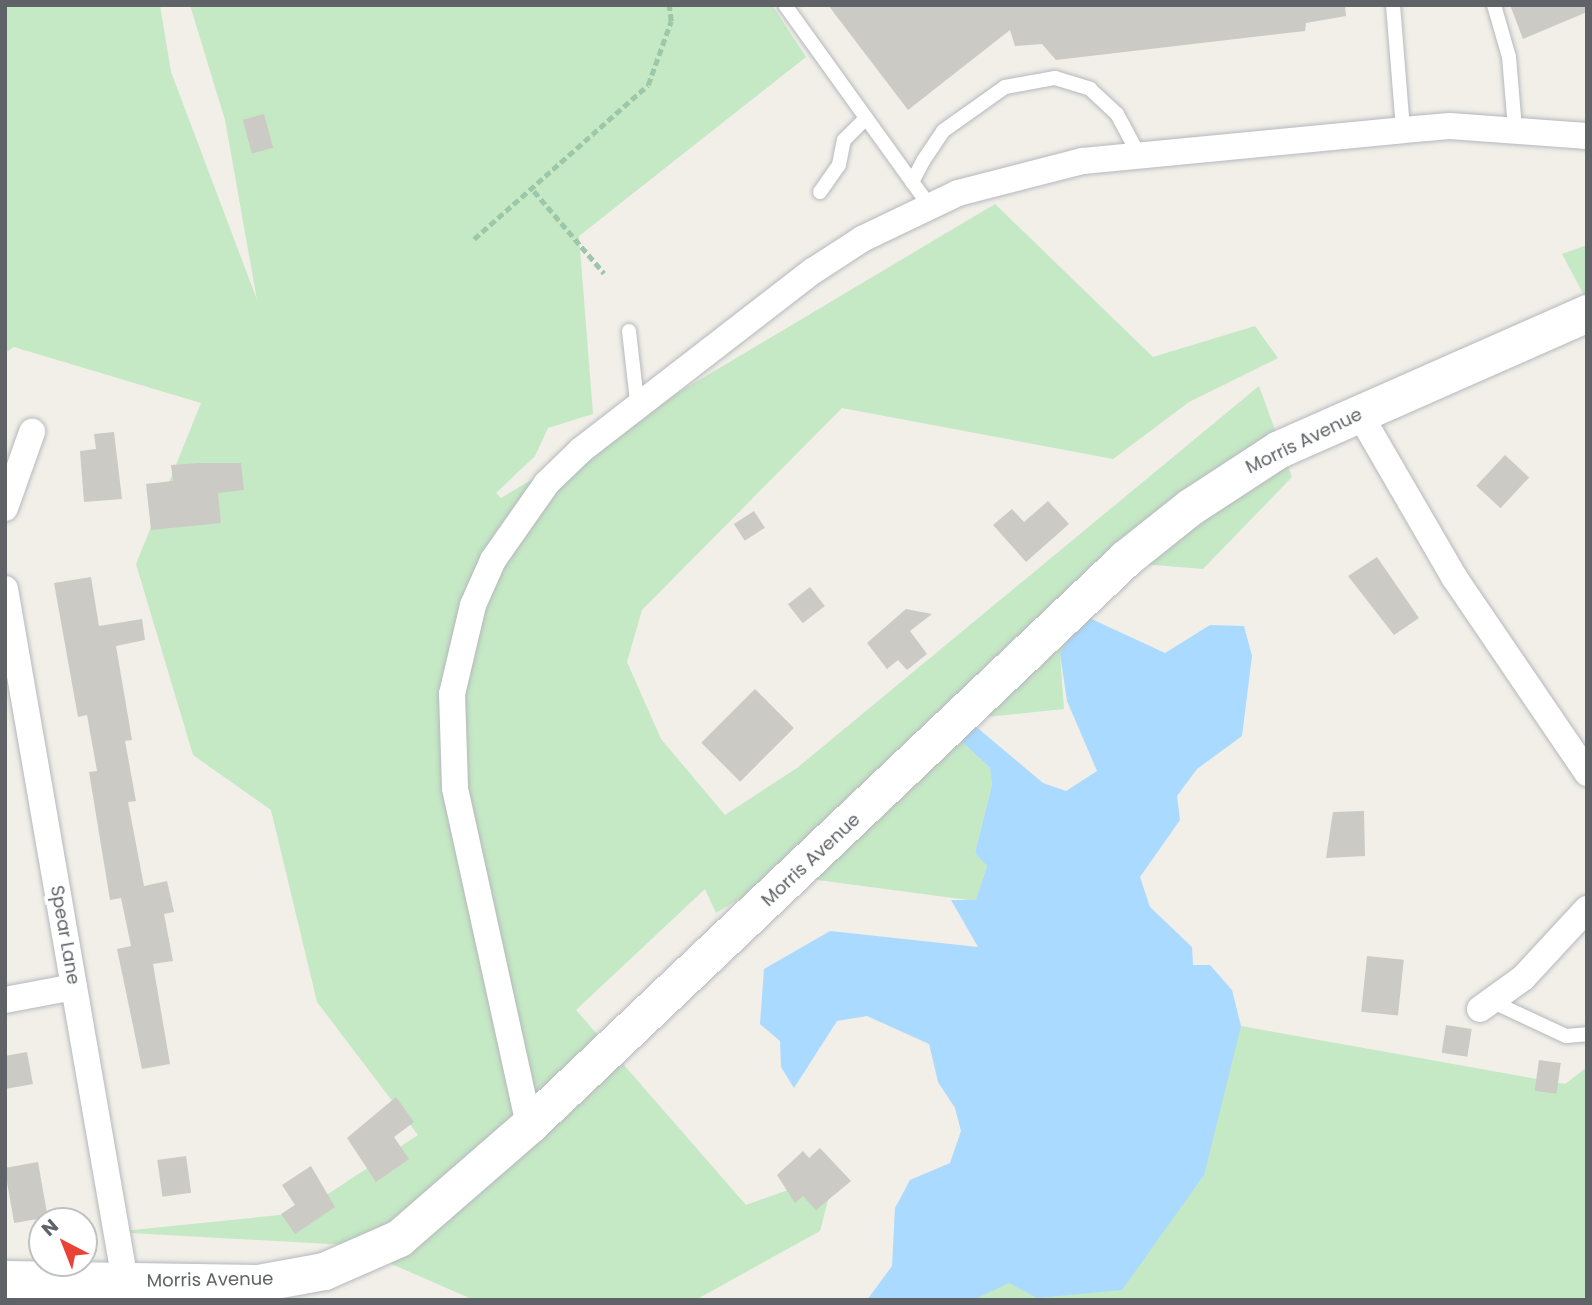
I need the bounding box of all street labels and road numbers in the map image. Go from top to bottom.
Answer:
street label: Morris Avenue [1242,404,1366,478]
street label: Morris Avenue [757,809,865,911]
street label: Spear Lane [46,884,84,986]
street label: Morris Avenue [146,1268,274,1292]

